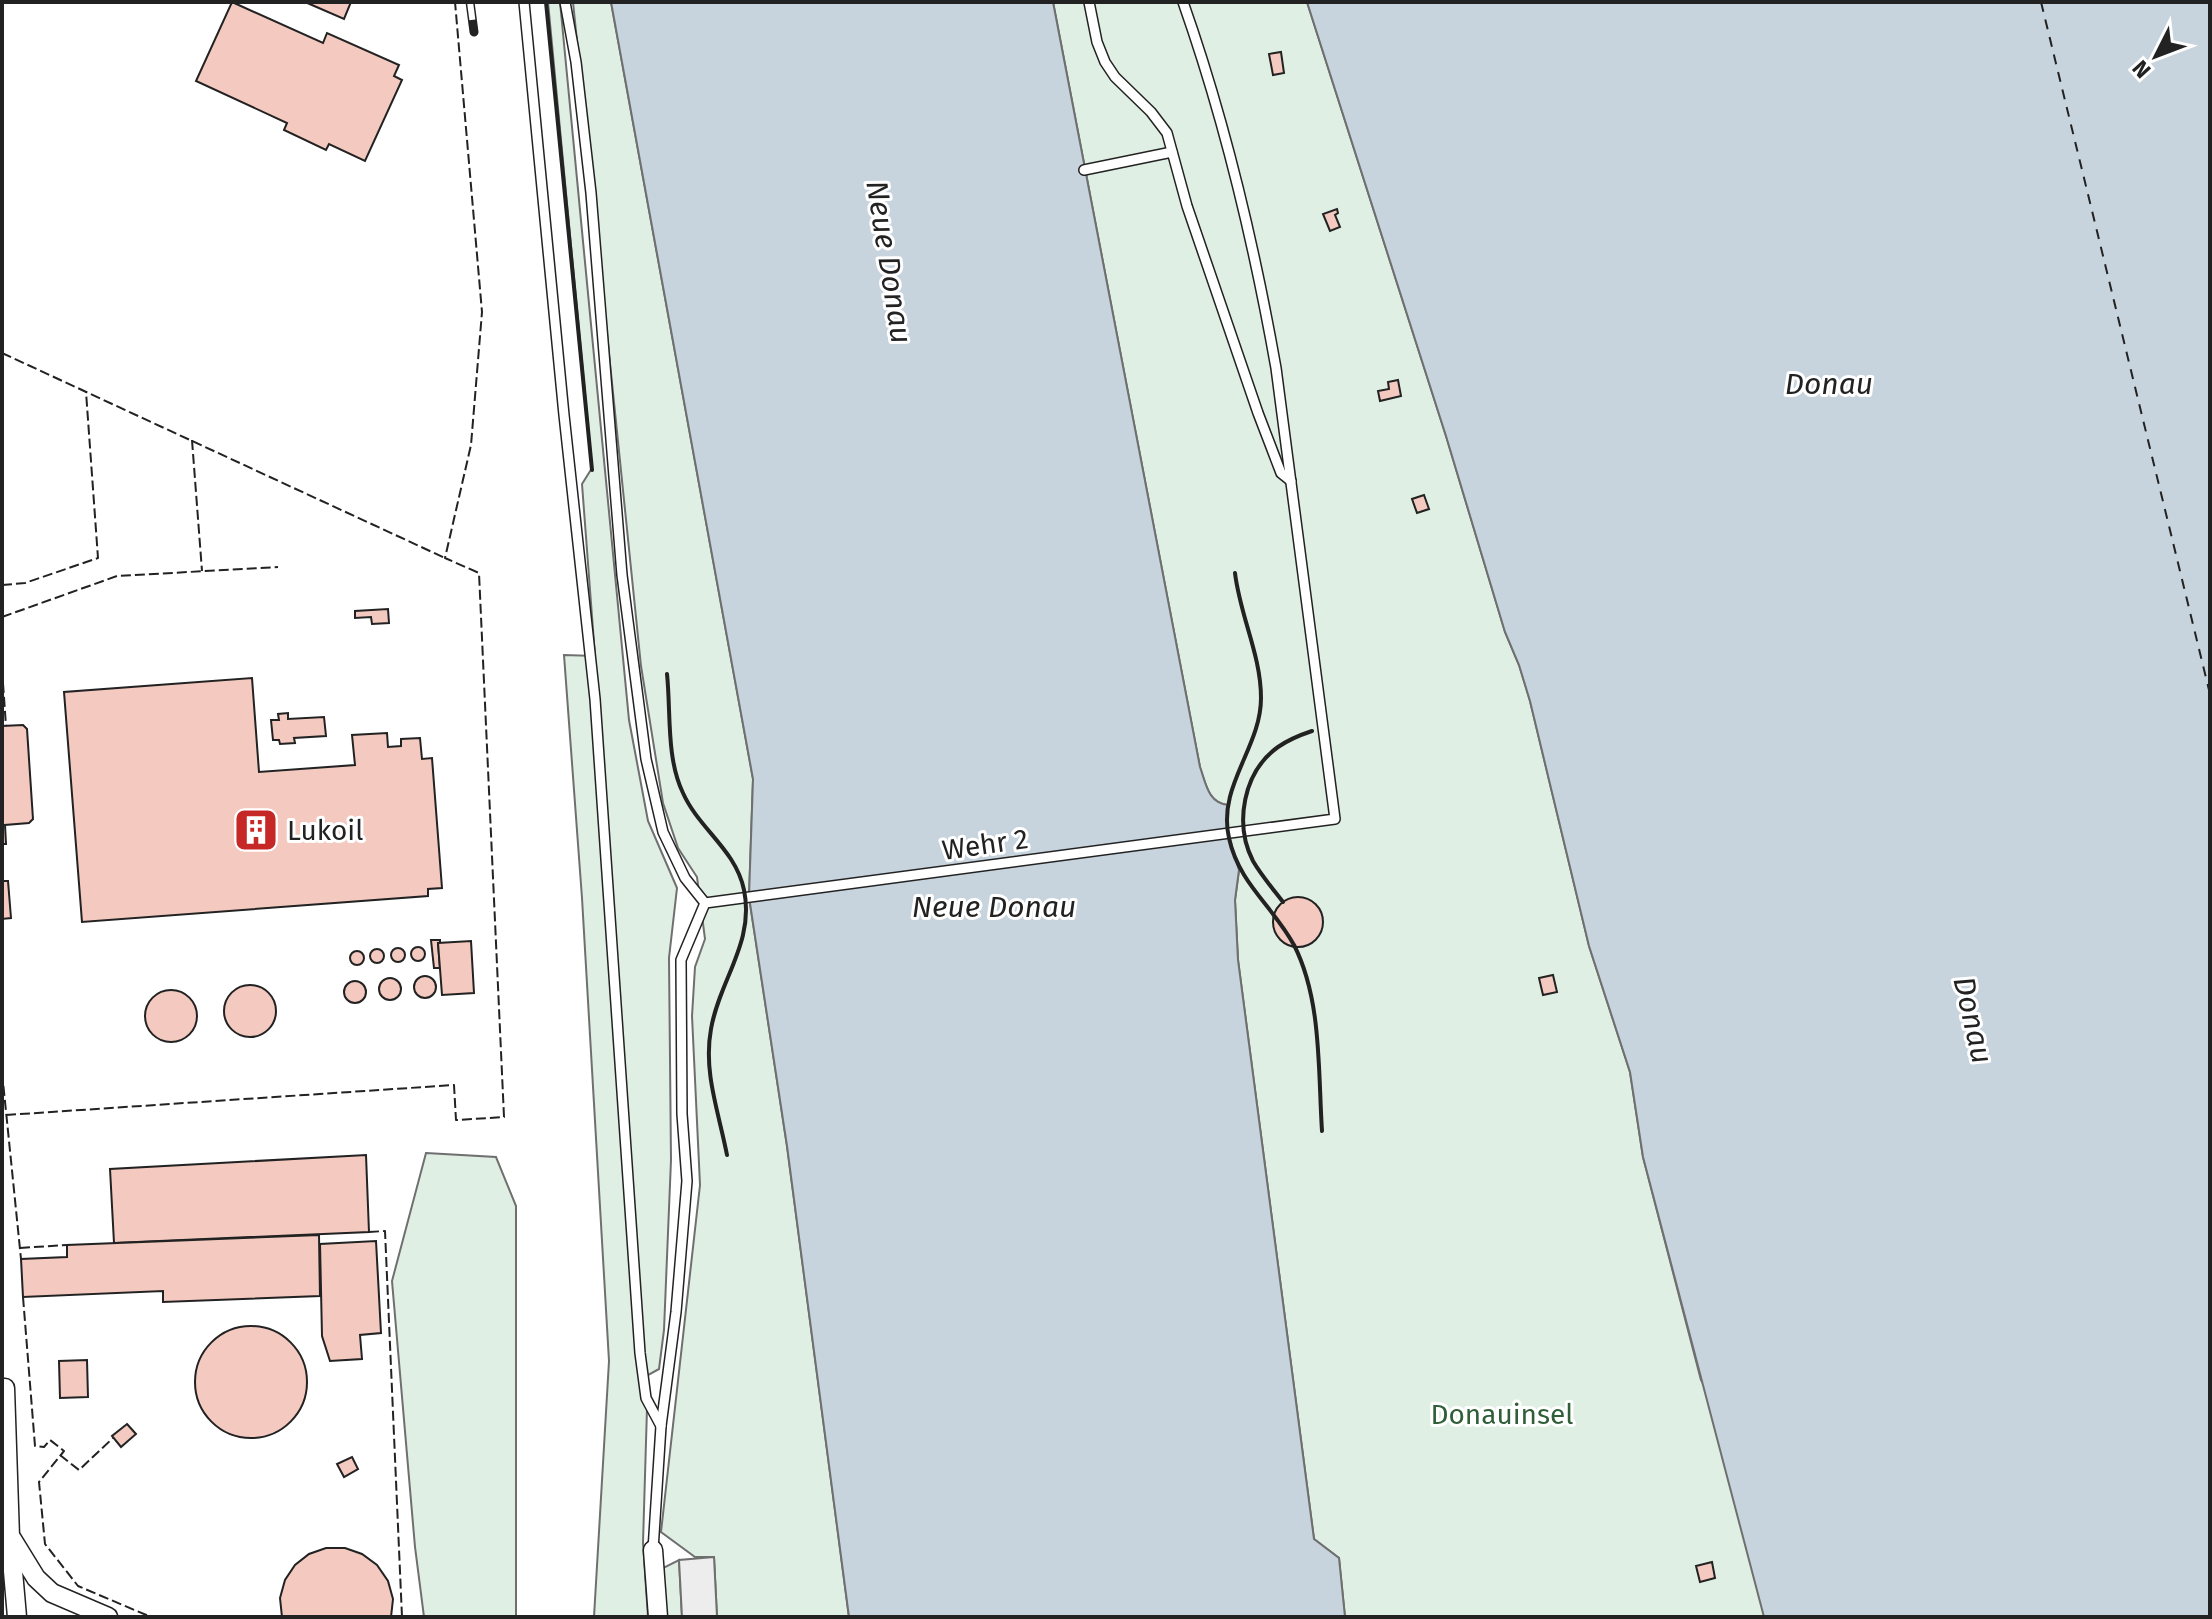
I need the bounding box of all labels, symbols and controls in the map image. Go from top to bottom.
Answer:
north arrow [2116,16,2196,96]
text: N [2127,55,2156,84]
water label: Neue Donau [858,178,920,346]
water label: Donau [1785,366,1873,402]
building icon: Lukoil [232,806,280,854]
place label: Lukoil [287,814,363,847]
street label: Wehr 2 [940,822,1030,867]
water label: Neue Donau [912,889,1076,925]
water label: Donau [1946,973,2000,1067]
park label: Donauinsel [1430,1398,1574,1431]

